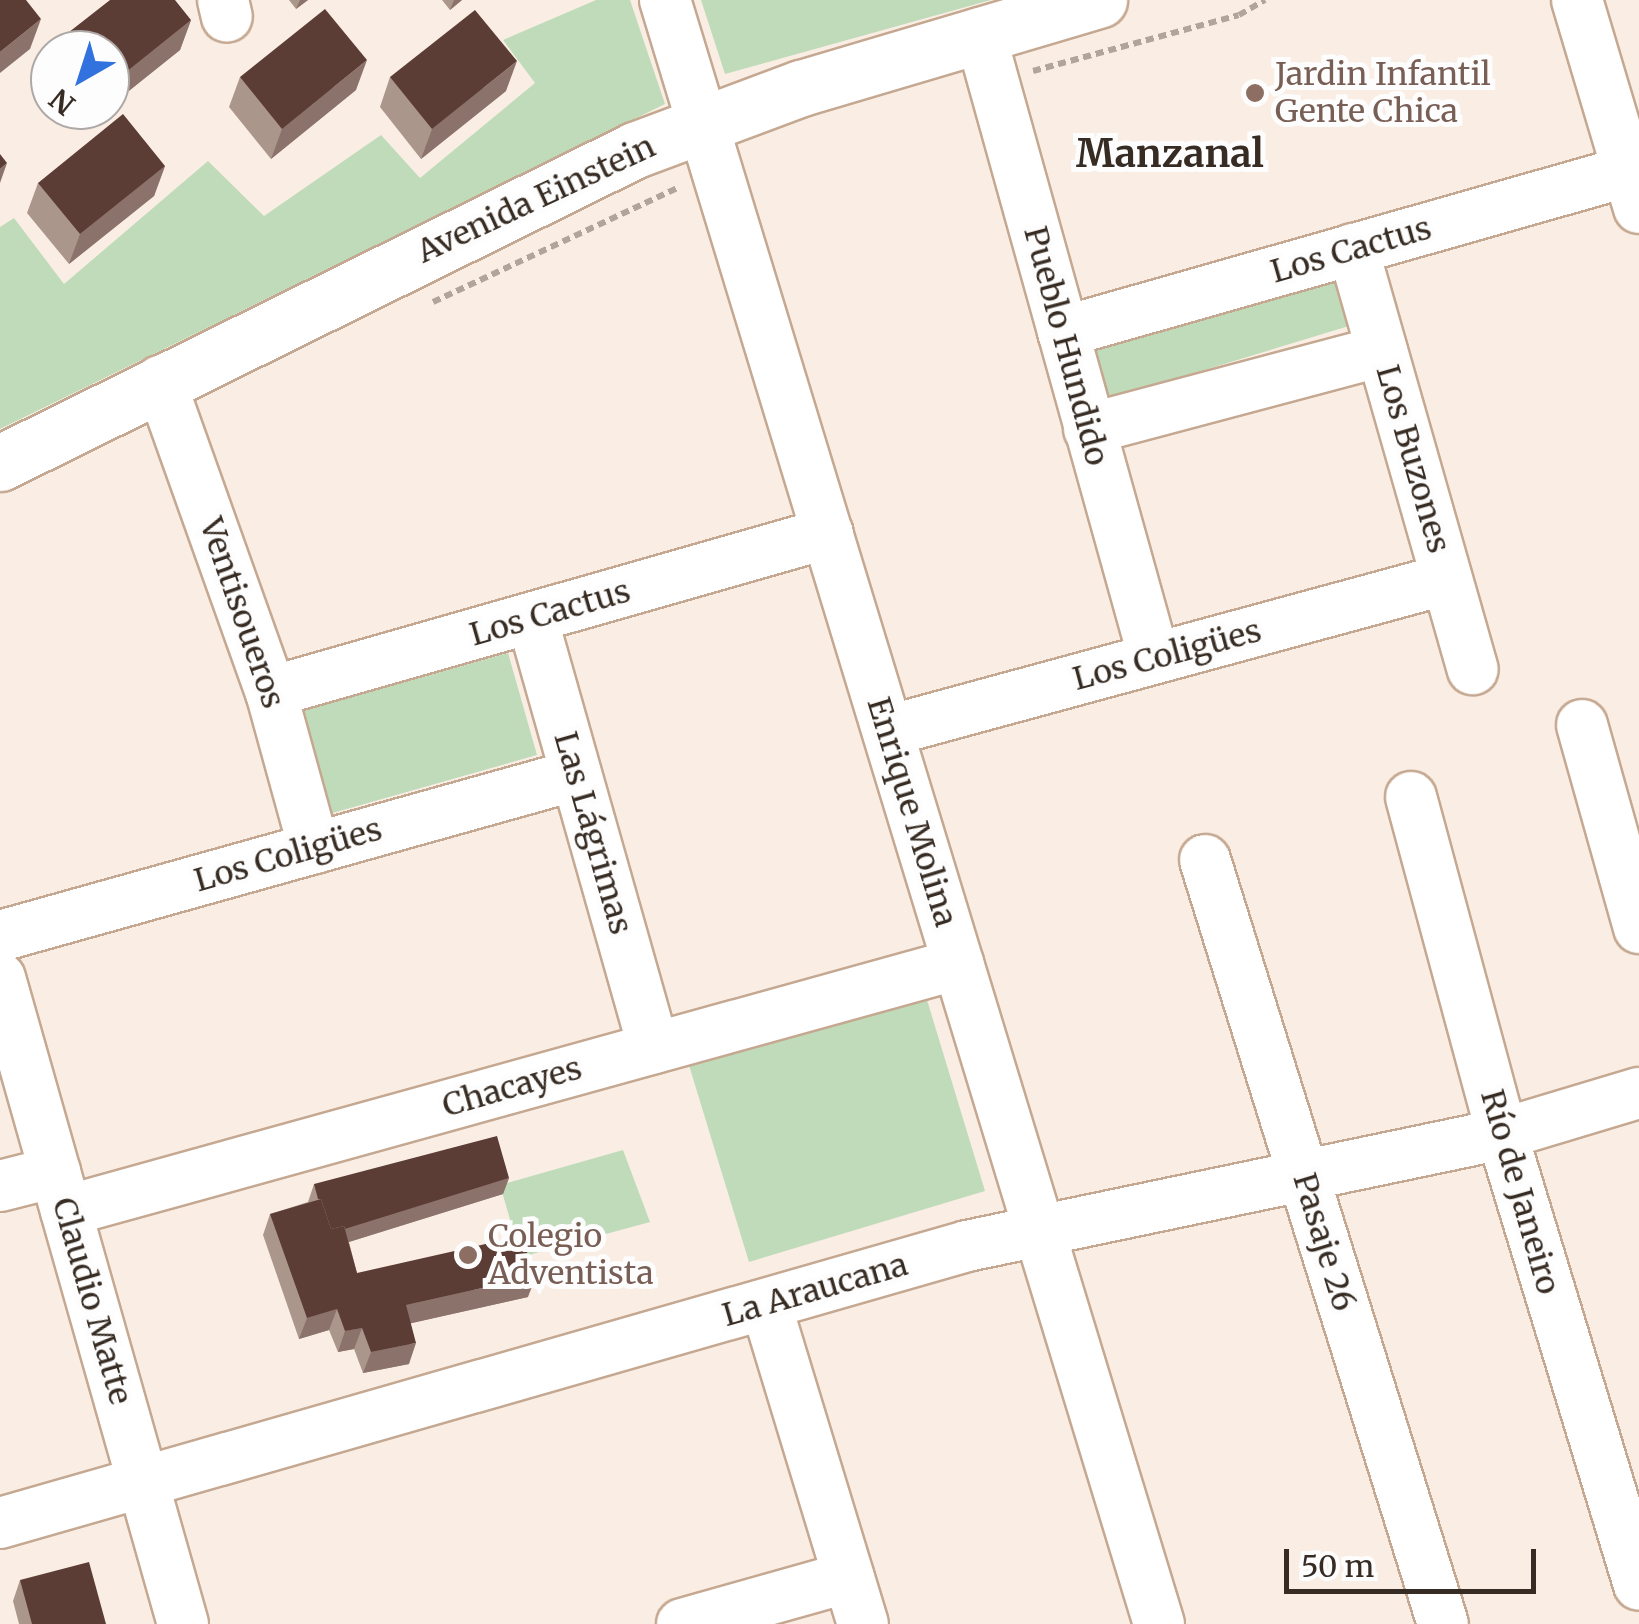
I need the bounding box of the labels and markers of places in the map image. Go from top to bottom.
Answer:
place label: Jardin Infantil Gente Chica [1275,56,1491,131]
marker: Jardin Infantil Gente Chica [1244,82,1266,104]
place label: Colegio Adventista [488,1218,654,1293]
marker: Colegio Adventista [457,1244,479,1266]

